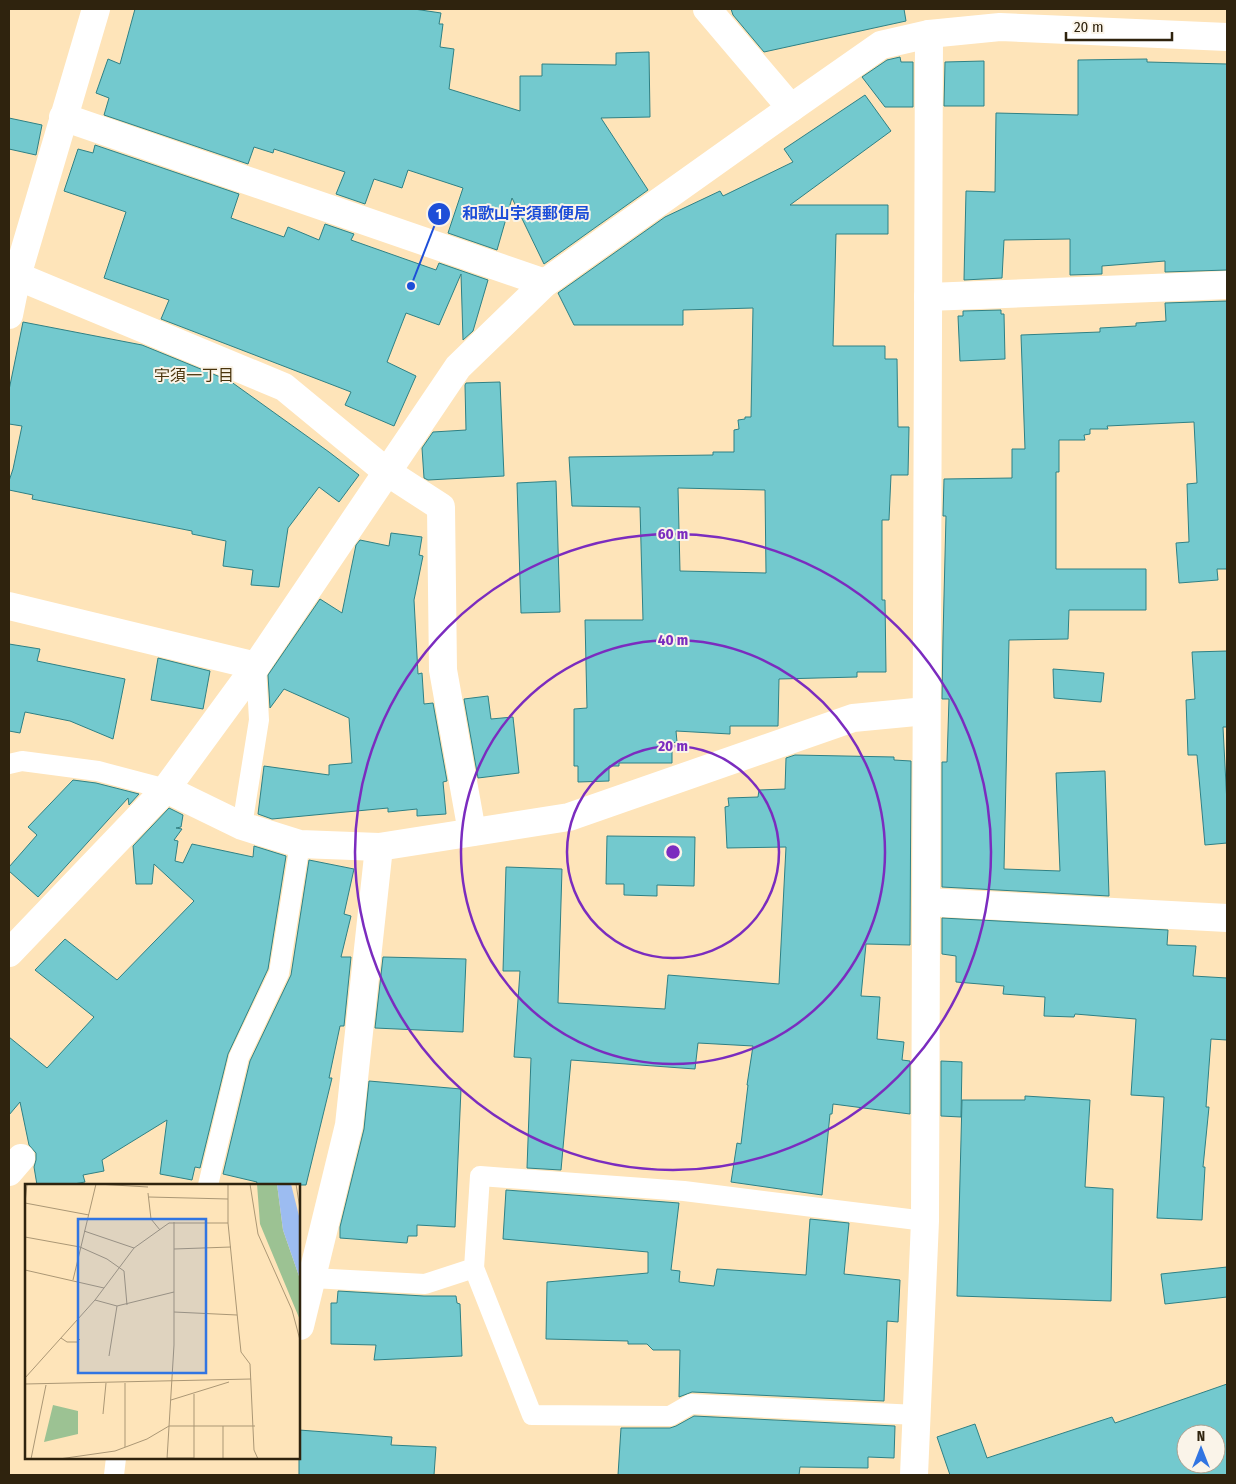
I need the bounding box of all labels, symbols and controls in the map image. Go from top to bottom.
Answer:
scale bar [1066,10,1172,42]
text: 20 m [1074,18,1104,36]
callout: 和歌山宇須郵便局 [427,198,600,229]
text: 和歌山宇須郵便局 [462,204,590,223]
text: 1 [436,205,442,223]
district label: 宇須一丁目 [154,366,234,385]
text: 60 m [658,525,688,543]
text: 40 m [658,631,688,649]
text: 20 m [657,737,688,755]
centre of rings [664,843,682,861]
inset map [25,1184,300,1459]
north arrow [1176,1424,1226,1474]
text: N [1197,1428,1205,1445]

